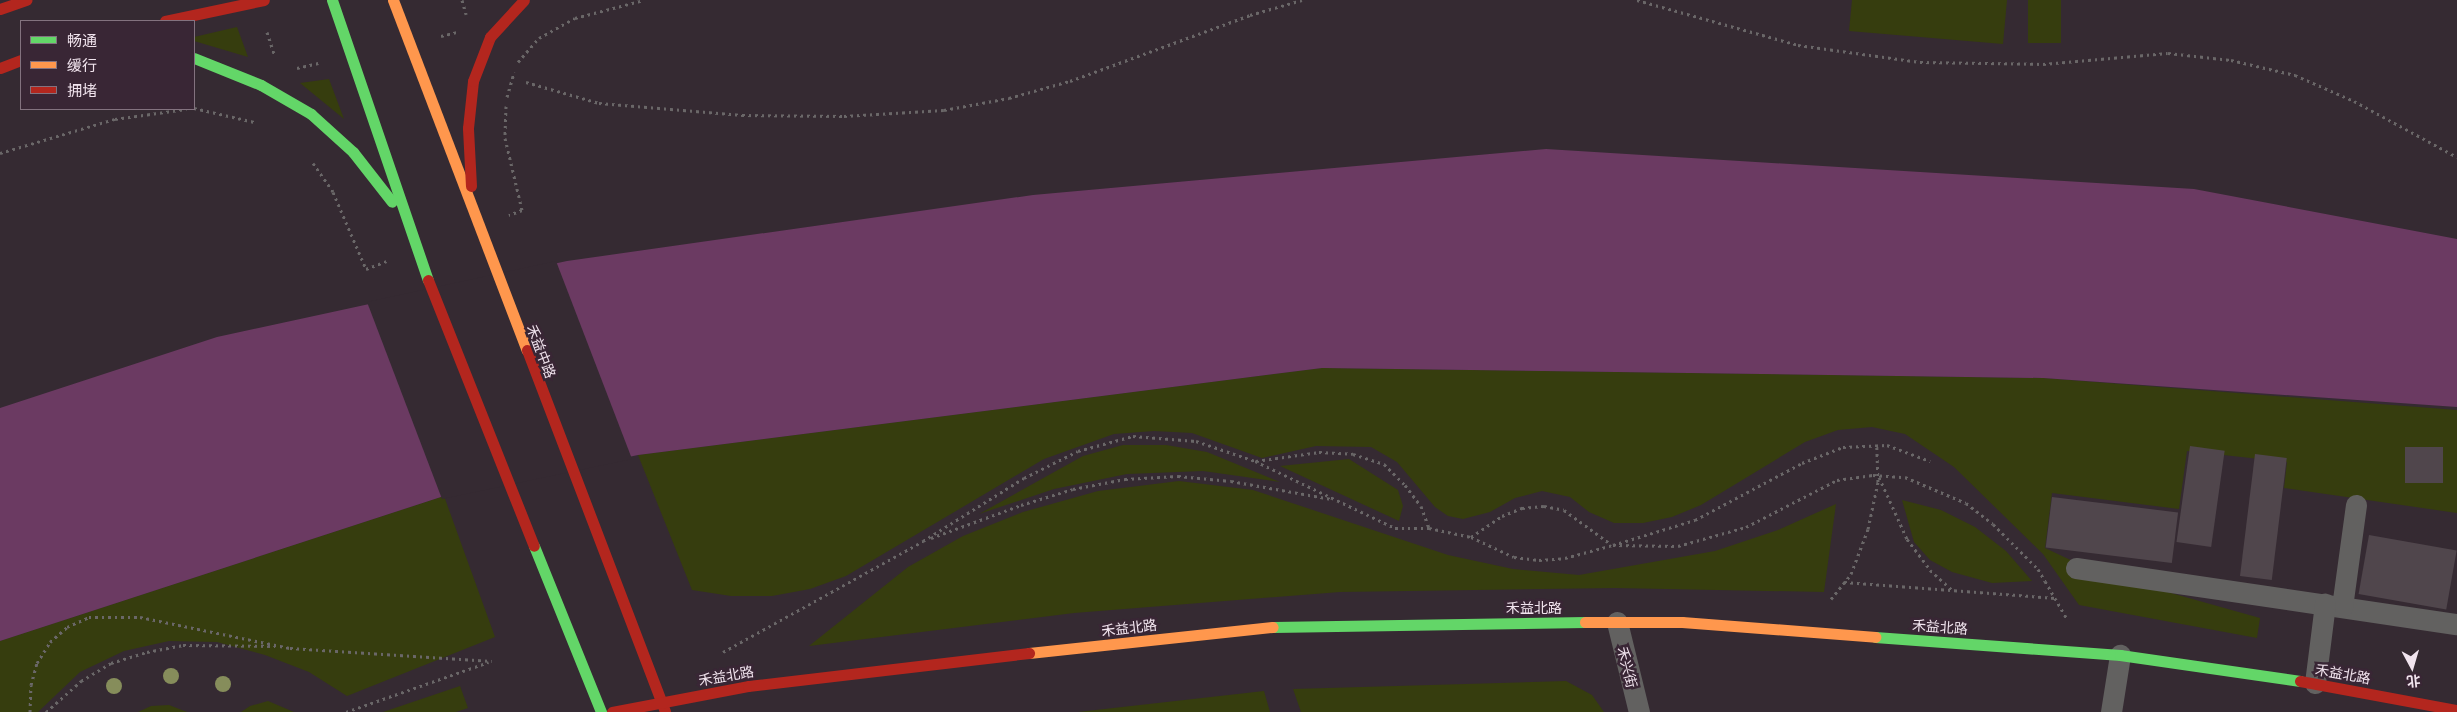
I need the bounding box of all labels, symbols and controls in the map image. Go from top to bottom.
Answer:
legend [20,20,195,110]
text: 畅通 [67,29,97,50]
text: 缓行 [67,54,97,75]
text: 拥堵 [67,79,97,100]
street label: 禾益中路 [524,322,560,380]
street label: 禾益北路 [1506,599,1562,615]
street label: 禾益北路 [1100,615,1158,639]
street label: 禾益北路 [1911,616,1969,636]
north arrow [2387,642,2437,692]
street label: 禾兴街 [1615,645,1641,689]
street label: 禾益北路 [2314,660,2372,686]
street label: 禾益北路 [697,662,755,688]
text: 北 [2406,671,2422,693]

